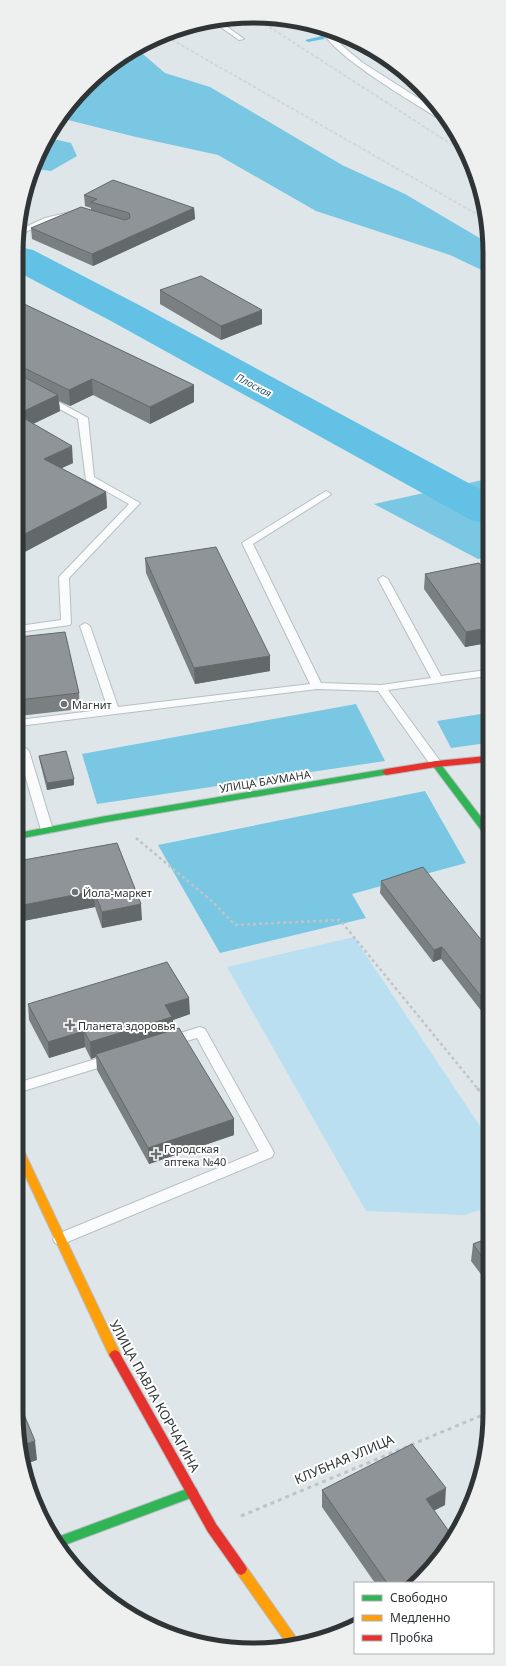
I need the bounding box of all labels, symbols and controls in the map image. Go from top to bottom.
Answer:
water label: Плоская [234,370,274,400]
place label: Магнит [72,697,112,712]
marker: Магнит [59,699,69,709]
street label: УЛИЦА БАУМАНА [218,766,313,796]
place label: Йола-маркет [83,885,152,900]
marker: Йола-маркет [70,887,80,897]
place label: Планета здоровья [78,1018,176,1033]
marker: Планета здоровья [65,1020,75,1030]
place label: Городская аптека №40 [164,1141,226,1169]
marker: Городская аптека №40 [151,1149,161,1159]
street label: УЛИЦА ПАВЛА КОРЧАГИНА [106,1317,205,1476]
street label: КЛУБНАЯ УЛИЦА [291,1430,397,1488]
legend [354,1582,494,1654]
text: Свободно [390,1589,448,1606]
text: Медленно [390,1609,450,1626]
text: Пробка [390,1629,433,1646]

